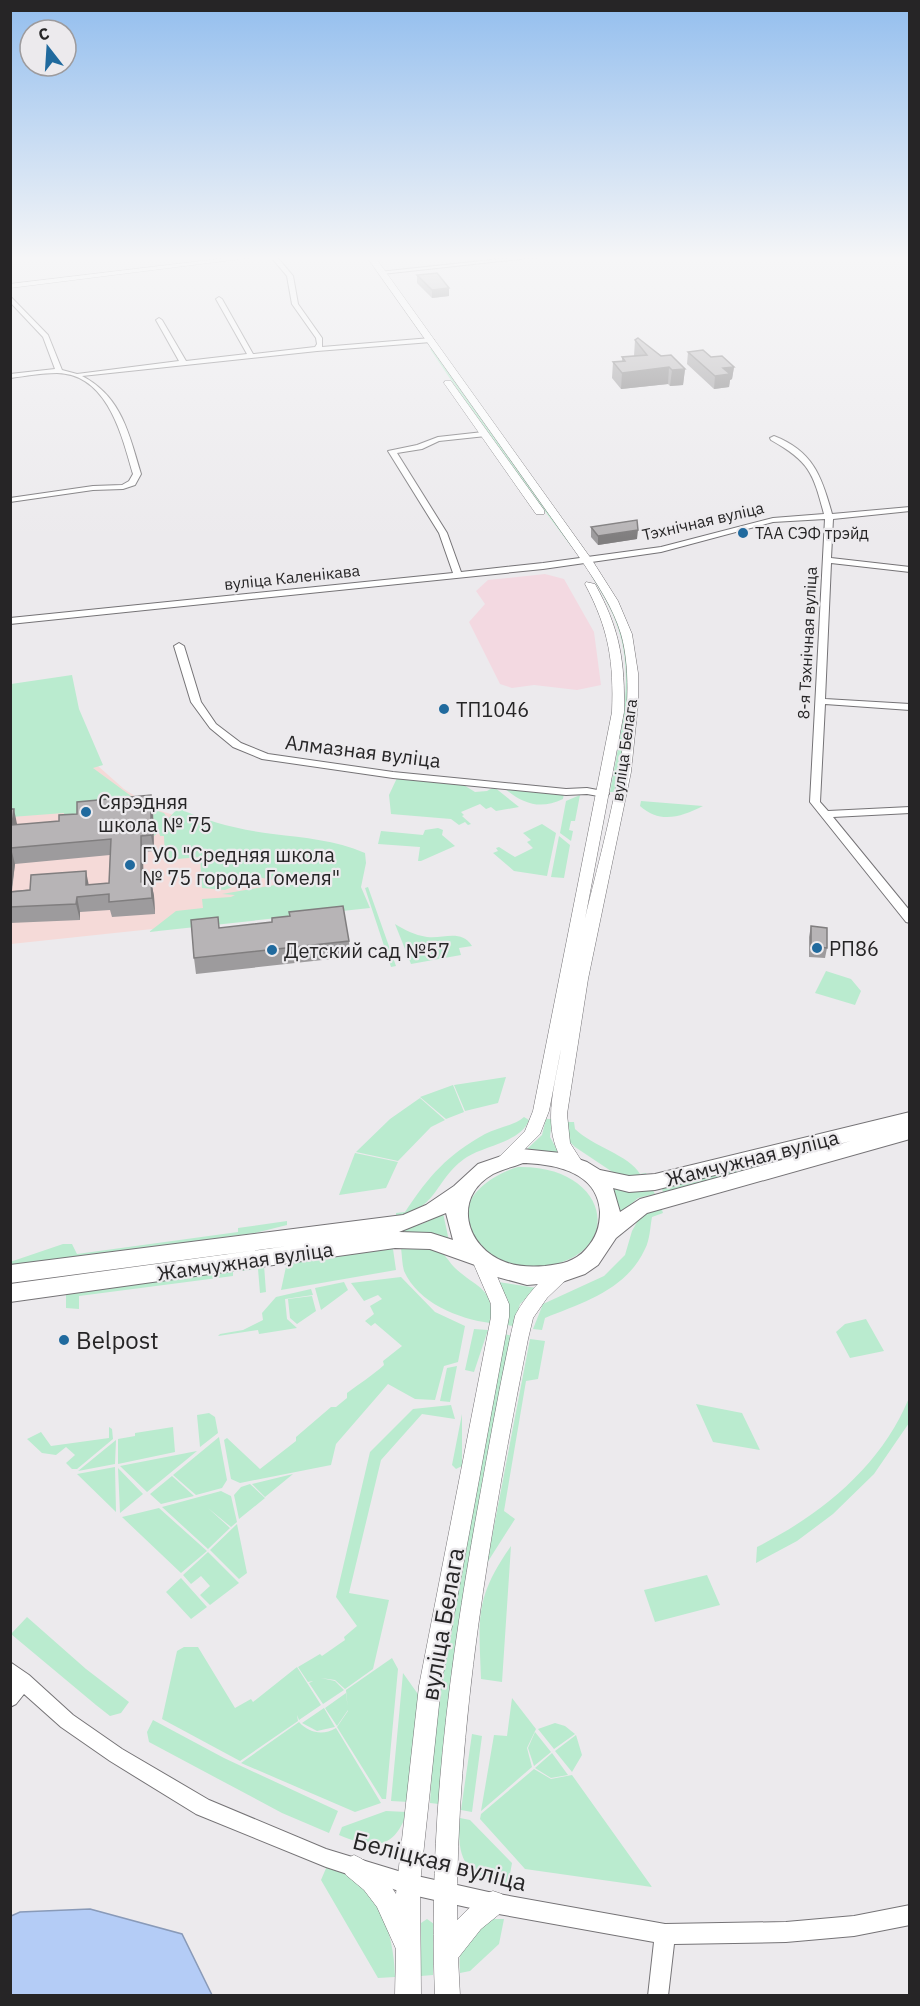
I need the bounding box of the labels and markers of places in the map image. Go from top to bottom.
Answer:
place label: ТАА СЭФ трэйд [755,523,869,543]
marker: ТАА СЭФ трэйд [736,526,750,540]
place label: ТП1046 [456,696,529,723]
marker: ТП1046 [437,702,451,716]
place label: Сярэдняя школа № 75 [98,788,212,838]
marker: Сярэдняя школа № 75 [79,805,93,819]
place label: ГУО "Средняя школа № 75 города Гомеля" [142,841,340,891]
marker: ГУО "Средняя школа № 75 города Гомеля" [123,858,137,872]
place label: РП86 [829,935,879,962]
place label: Детский сад №57 [284,937,450,964]
marker: РП86 [810,941,824,955]
marker: Детский сад №57 [265,943,279,957]
place label: Belpost [76,1324,159,1356]
marker: Belpost [57,1333,71,1347]

